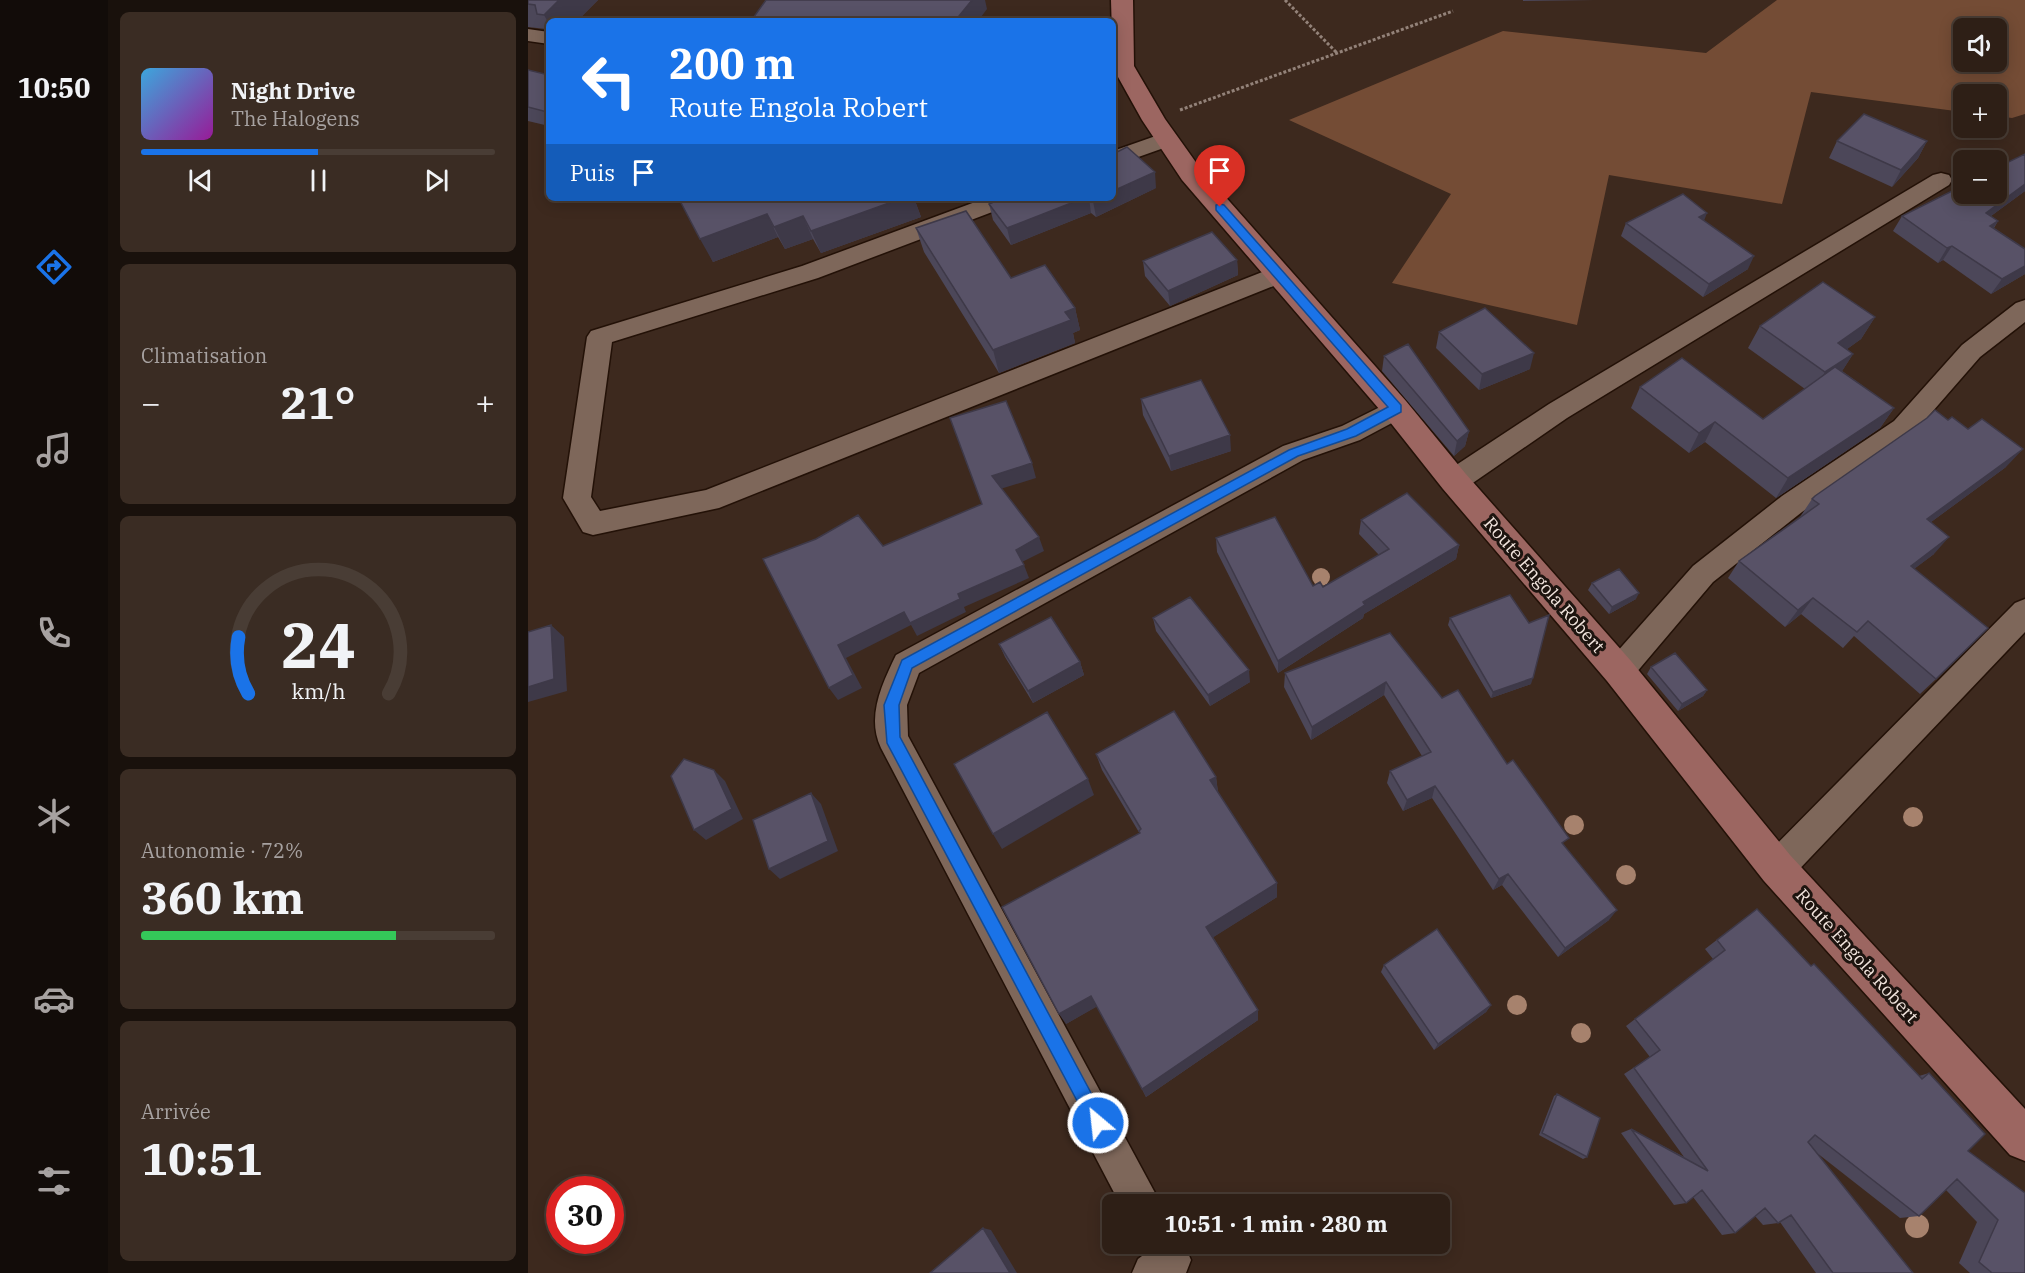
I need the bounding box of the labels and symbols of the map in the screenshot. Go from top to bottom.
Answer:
pin [1194,145,1245,207]
street label: Route Engola Robert [1479,512,1610,657]
street label: Route Engola Robert [1791,884,1924,1028]
position arrow [1066,1091,1130,1155]
speed limit sign: 30 [546,1176,624,1254]

